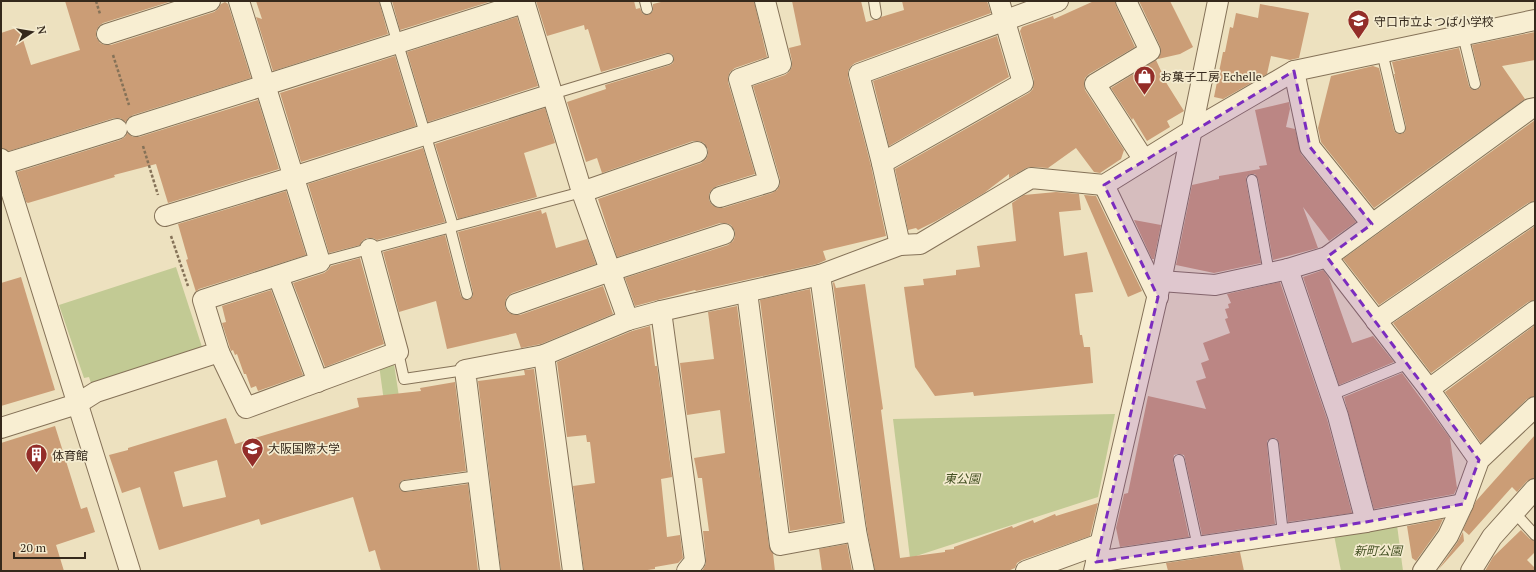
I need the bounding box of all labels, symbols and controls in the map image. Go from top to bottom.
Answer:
school or university icon: 守口市立よつば小学校 [1345,8,1371,41]
north arrow [12,12,52,52]
place label: 守口市立よつば小学校 [1374,14,1494,29]
text: N [34,24,50,36]
shop icon: お菓子工房 Echelle [1132,63,1158,96]
place label: お菓子工房 Echelle [1160,69,1262,84]
school or university icon: 大阪国際大学 [239,435,265,468]
place label: 大阪国際大学 [268,441,340,456]
building icon: 体育館 [23,442,49,475]
place label: 体育館 [52,448,88,463]
park label: 東公園 [944,471,982,486]
scale bar [14,534,85,560]
text: 20 m [20,540,47,555]
park label: 新町公園 [1354,543,1404,558]

